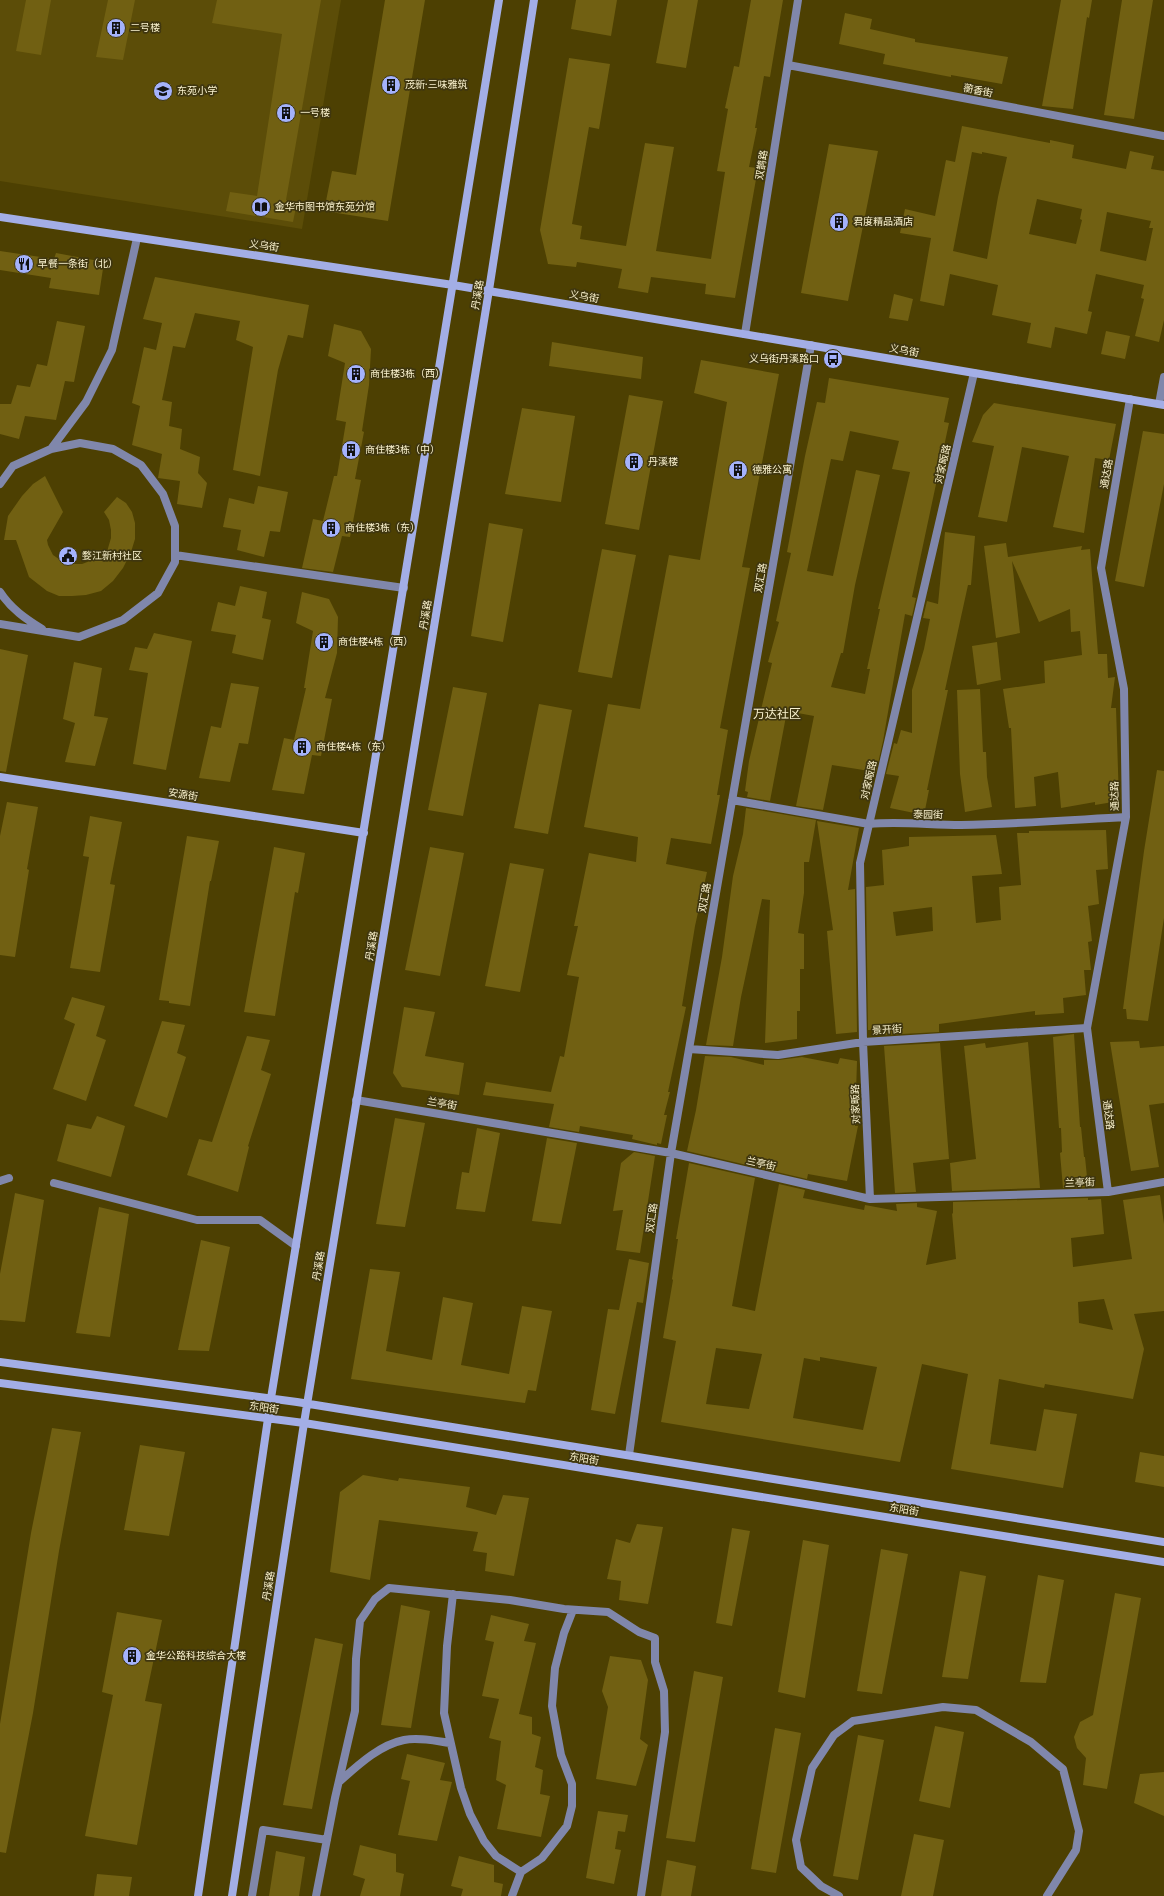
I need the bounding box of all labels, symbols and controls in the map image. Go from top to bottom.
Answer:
building icon: 二号楼 [105,17,127,39]
place label: 二号楼 [130,22,160,34]
building icon: 茂新·三味雅筑 [380,74,402,96]
place label: 茂新·三味雅筑 [405,79,467,91]
school or university icon: 东苑小学 [152,80,174,102]
street label: 蘅香街 [962,82,994,100]
place label: 东苑小学 [177,85,217,97]
building icon: 一号楼 [275,102,297,124]
place label: 一号楼 [300,107,330,119]
street label: 双鹊路 [754,149,770,181]
library icon: 金华市图书馆东苑分馆 [250,196,272,218]
place label: 金华市图书馆东苑分馆 [275,201,375,213]
building icon: 君度精品酒店 [828,211,850,233]
place label: 君度精品酒店 [853,216,913,228]
street label: 义乌街 [248,238,280,254]
restaurant icon: 早餐一条街（北） [13,253,35,275]
place label: 早餐一条街（北） [38,258,118,270]
street label: 丹溪路 [470,279,486,311]
street label: 义乌街 [568,288,600,306]
street label: 义乌街 [888,342,920,360]
bus stop icon: 义乌街丹溪路口 [822,348,844,370]
place label: 义乌街丹溪路口 [749,353,819,365]
building icon: 商住楼3栋（西） [345,363,367,385]
place label: 商住楼3栋（西） [370,368,445,380]
building icon: 商住楼3栋（中） [340,439,362,461]
street label: 对家畈路 [933,443,953,485]
place label: 商住楼3栋（中） [365,444,440,456]
building icon: 丹溪楼 [623,451,645,473]
place label: 丹溪楼 [648,456,678,468]
street label: 通达路 [1098,458,1116,490]
building icon: 德雅公寓 [727,459,749,481]
place label: 德雅公寓 [752,464,792,476]
building icon: 商住楼3栋（东） [320,517,342,539]
place label: 商住楼3栋（东） [345,522,420,534]
public building icon: 婺江新村社区 [57,545,79,567]
place label: 婺江新村社区 [82,550,142,562]
street label: 双汇路 [752,562,770,594]
street label: 丹溪路 [418,599,434,631]
building icon: 商住楼4栋（西） [313,631,335,653]
place label: 商住楼4栋（西） [338,636,413,648]
district label: 万达社区 [753,707,801,721]
building icon: 商住楼4栋（东） [291,736,313,758]
place label: 商住楼4栋（东） [316,741,391,753]
street label: 对家畈路 [859,759,879,801]
street label: 通达路 [1109,781,1121,811]
street label: 安源街 [167,787,199,803]
street label: 泰园街 [913,809,943,821]
street label: 双汇路 [696,882,714,914]
street label: 丹溪路 [364,930,380,962]
street label: 景开街 [872,1023,902,1037]
street label: 对家畈路 [849,1084,863,1124]
street label: 兰亭街 [426,1095,458,1113]
street label: 通达路 [1100,1099,1116,1131]
street label: 兰亭街 [745,1155,777,1173]
street label: 兰亭街 [1065,1176,1095,1190]
street label: 双汇路 [644,1202,660,1234]
street label: 丹溪路 [311,1250,327,1282]
street label: 东阳街 [248,1400,280,1416]
street label: 东阳街 [568,1451,600,1467]
street label: 东阳街 [888,1502,920,1518]
street label: 丹溪路 [261,1570,277,1602]
building icon: 金华公路科技综合大楼 [121,1645,143,1667]
place label: 金华公路科技综合大楼 [146,1650,246,1662]

